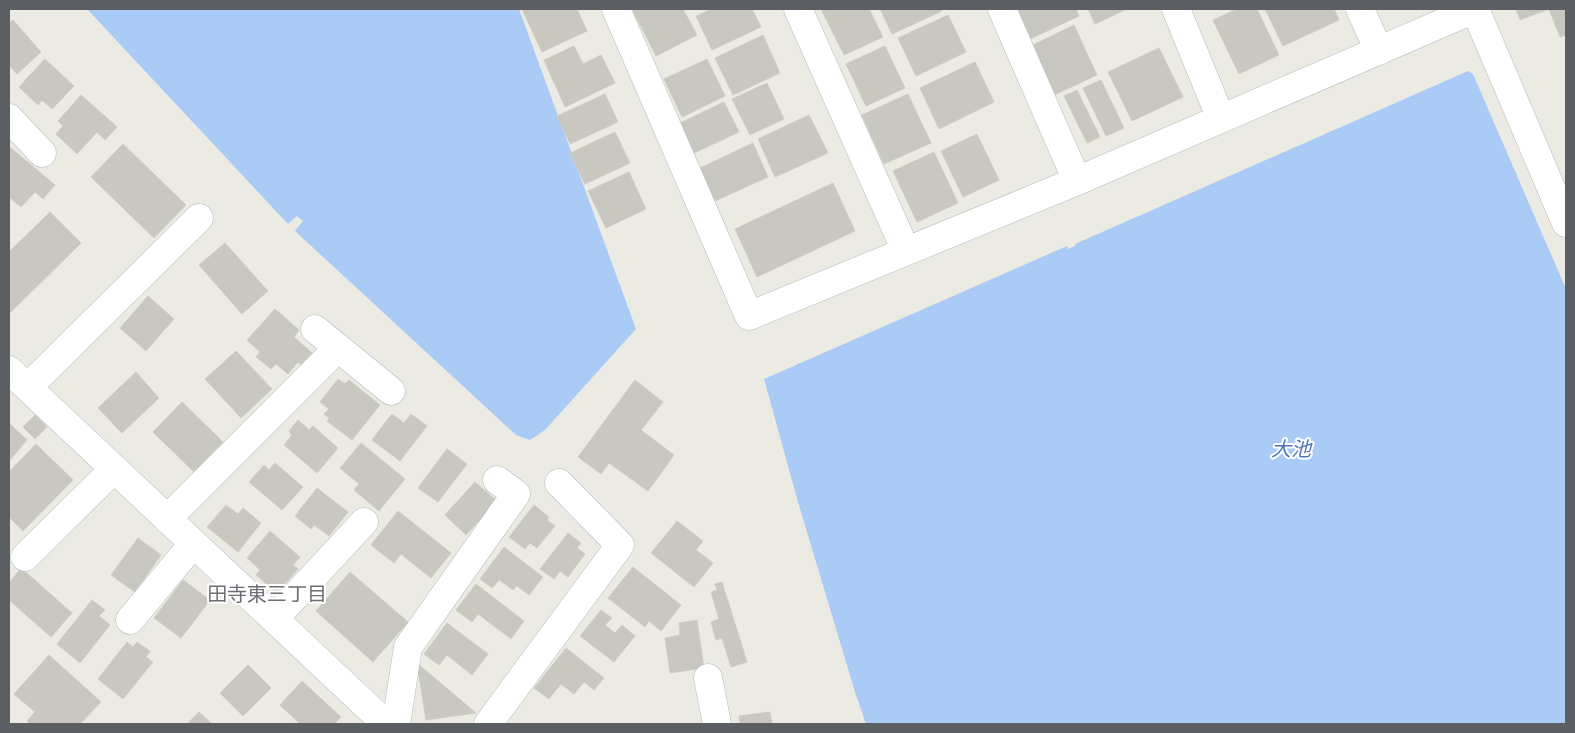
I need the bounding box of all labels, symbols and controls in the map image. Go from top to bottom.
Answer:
water label: 大池 [1271,438,1313,461]
district label: 田寺東三丁目 [207,583,327,606]

